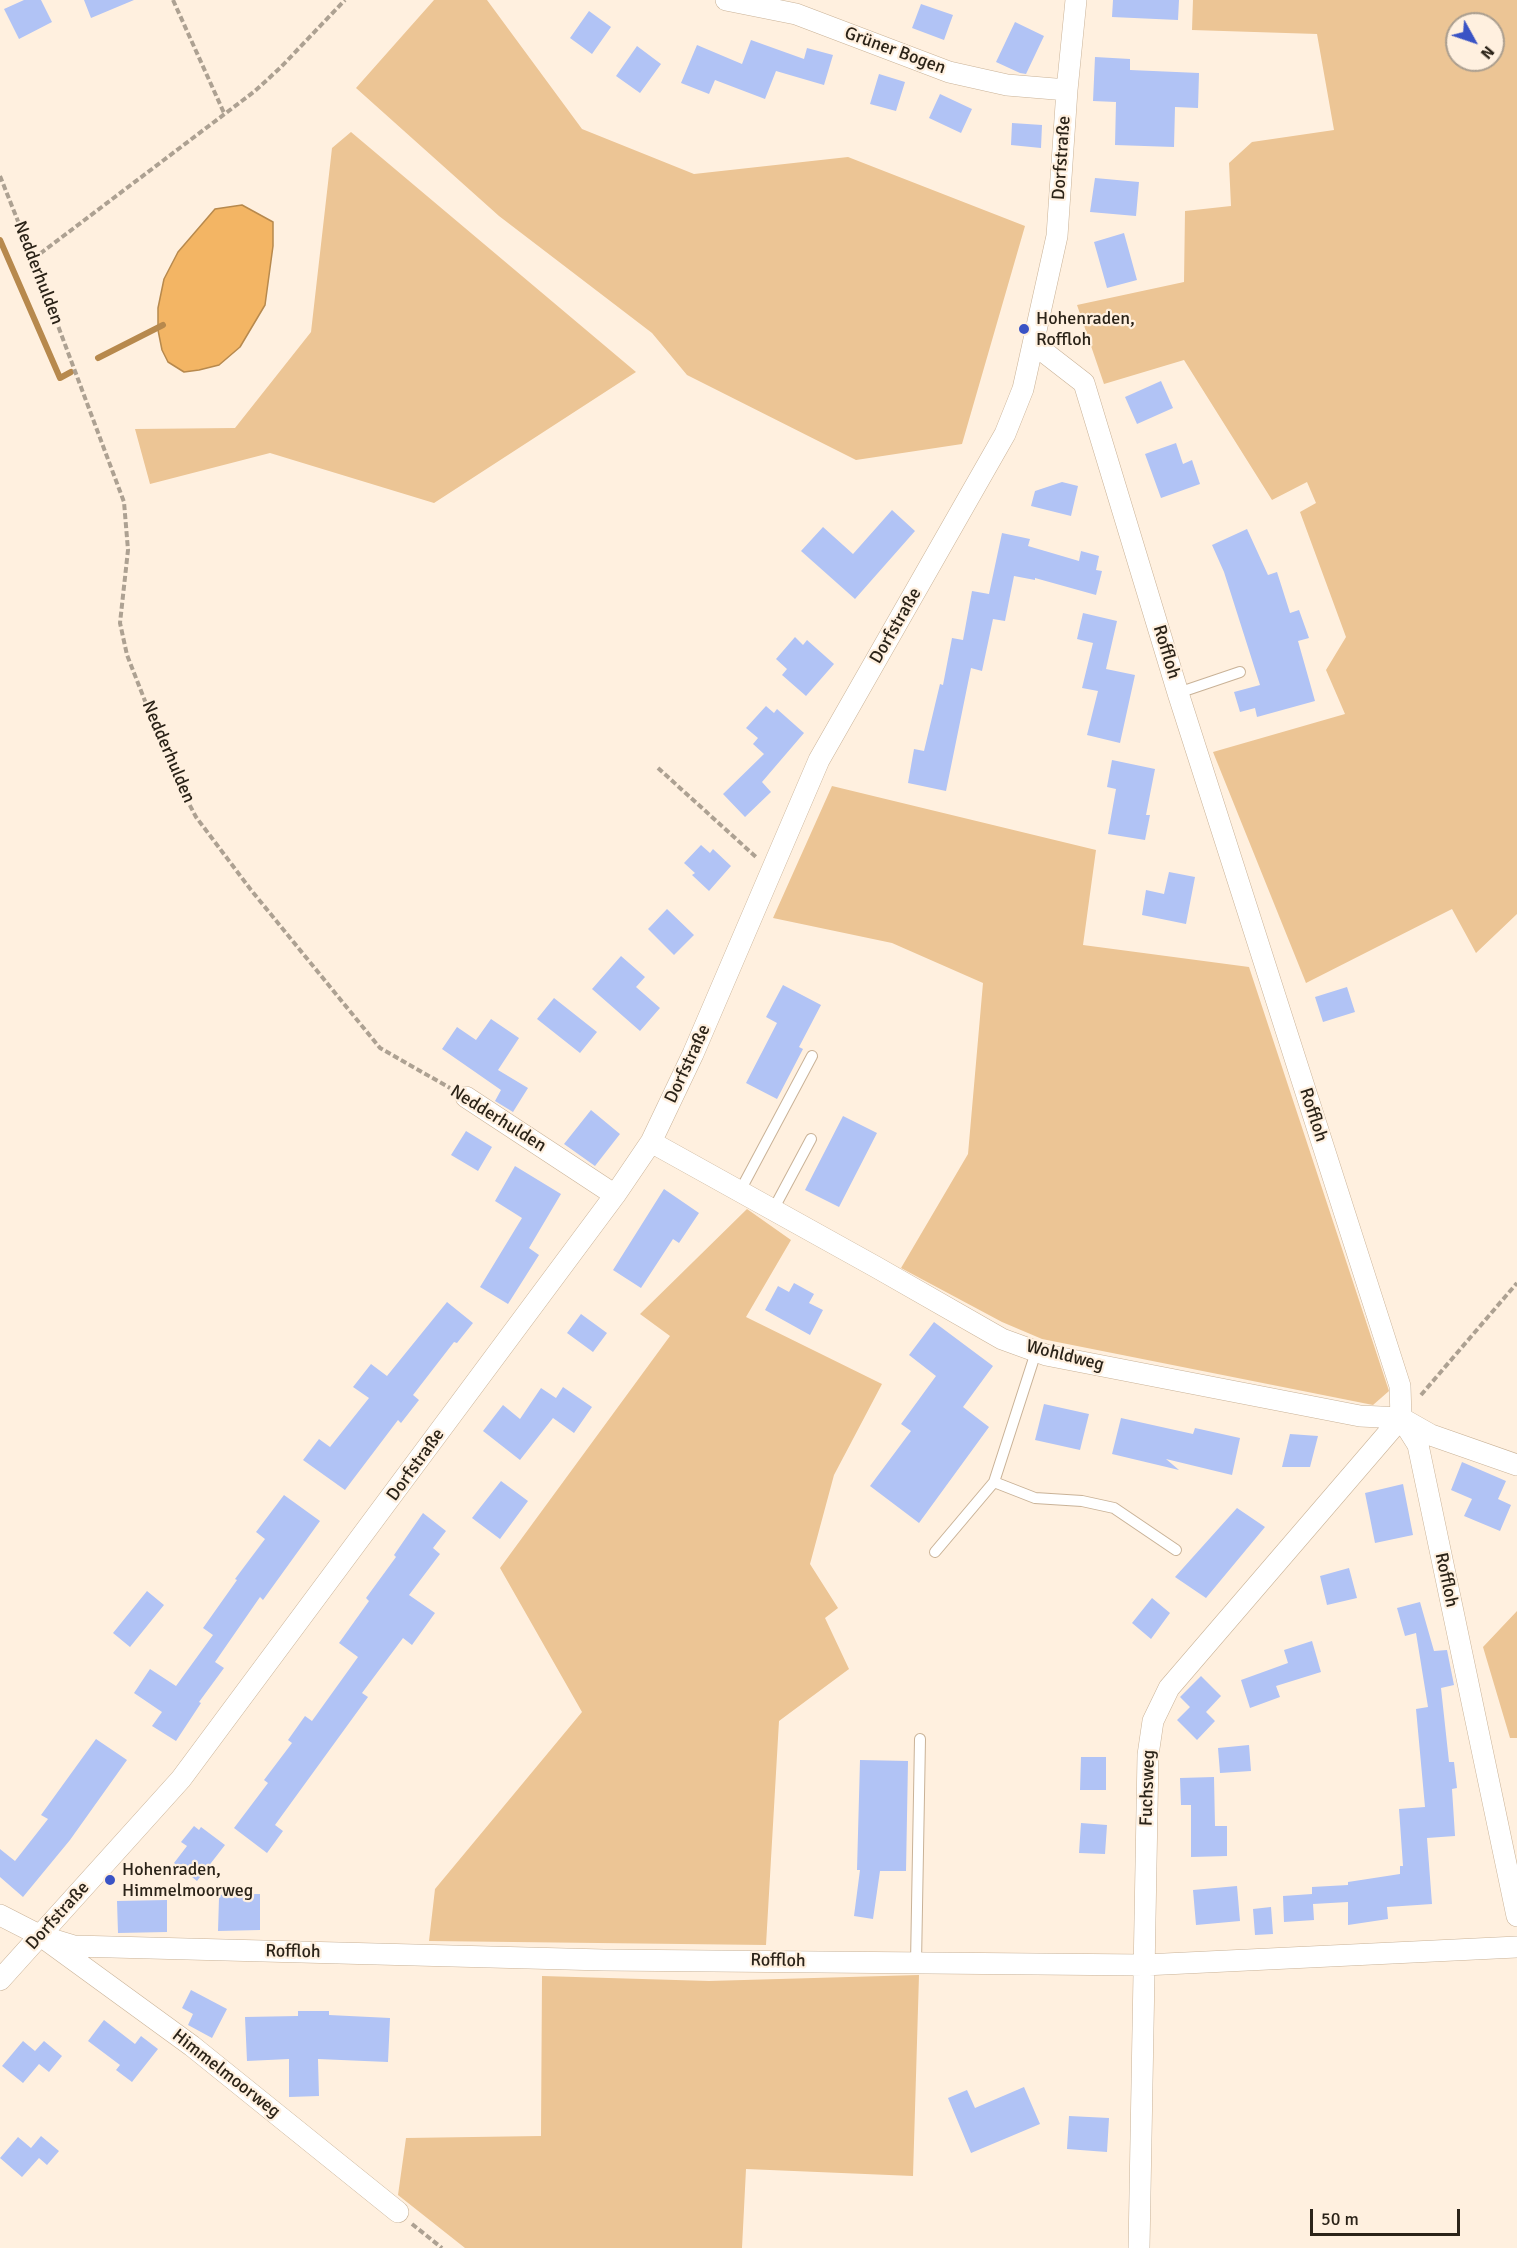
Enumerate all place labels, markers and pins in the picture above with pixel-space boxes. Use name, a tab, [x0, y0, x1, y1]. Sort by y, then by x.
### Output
place label: Hohenraden, Roffloh	[1036, 308, 1135, 350]
marker: Hohenraden, Roffloh	[1017, 322, 1031, 336]
place label: Hohenraden, Himmelmoorweg	[122, 1859, 253, 1902]
marker: Hohenraden, Himmelmoorweg	[103, 1873, 117, 1887]

